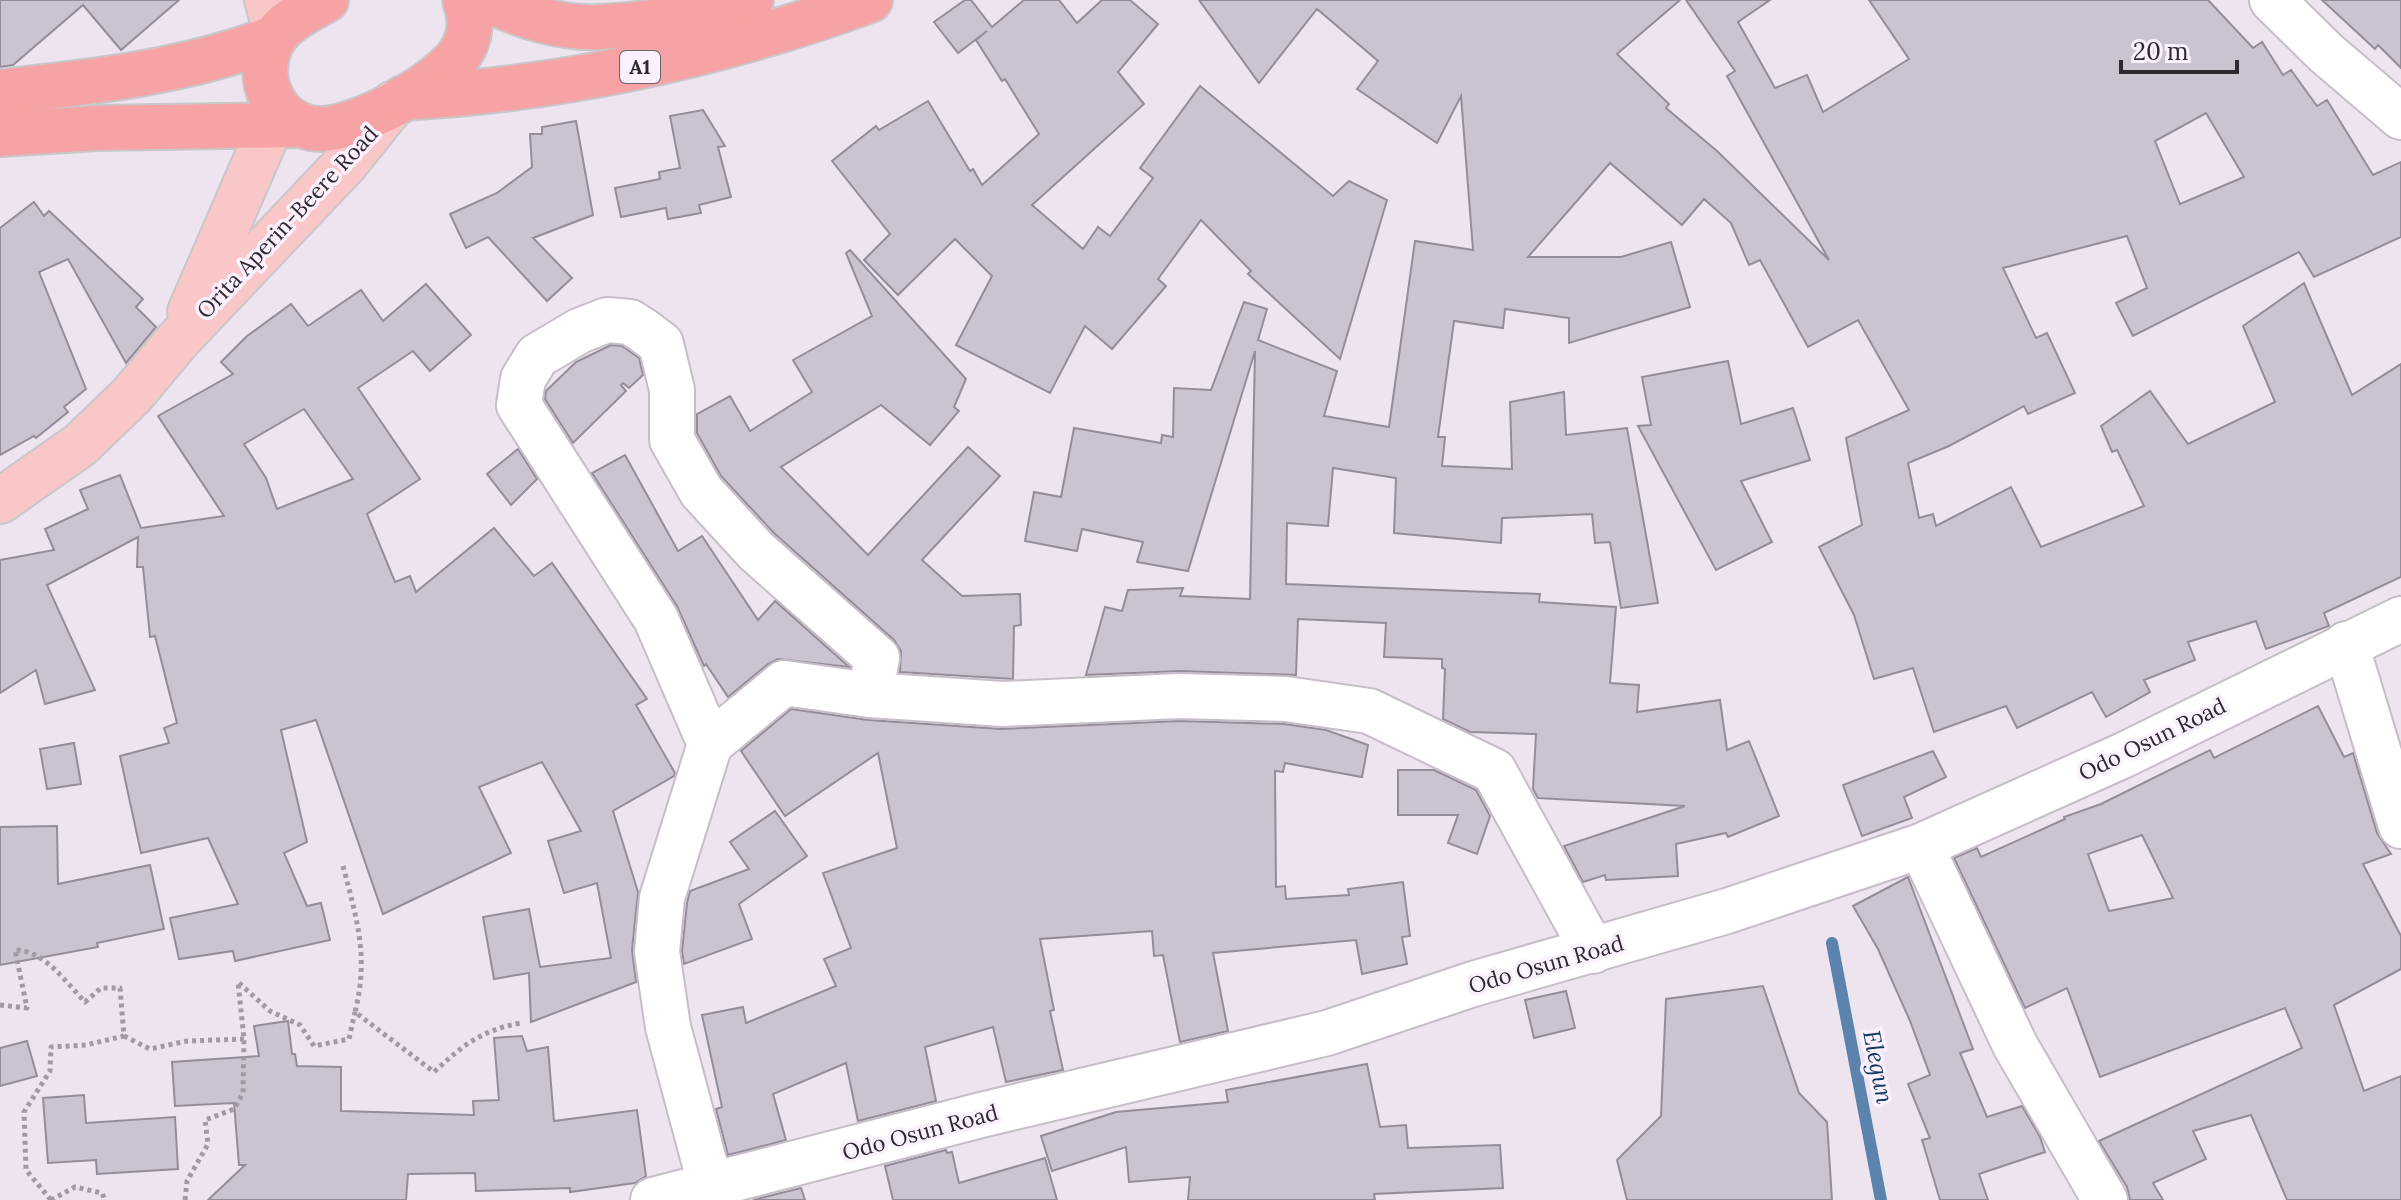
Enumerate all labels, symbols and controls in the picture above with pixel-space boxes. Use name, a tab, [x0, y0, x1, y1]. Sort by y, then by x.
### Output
scale bar	[2121, 24, 2237, 74]
text: 20 m	[2133, 36, 2189, 67]
road number: A1	[620, 51, 660, 83]
street label: Orita Aperin-Beere Road	[190, 120, 384, 324]
street label: Odo Osun Road	[2074, 691, 2230, 787]
street label: Odo Osun Road	[1465, 928, 1627, 1000]
water label: Elegun	[1856, 1027, 1901, 1107]
street label: Odo Osun Road	[839, 1098, 1001, 1166]

